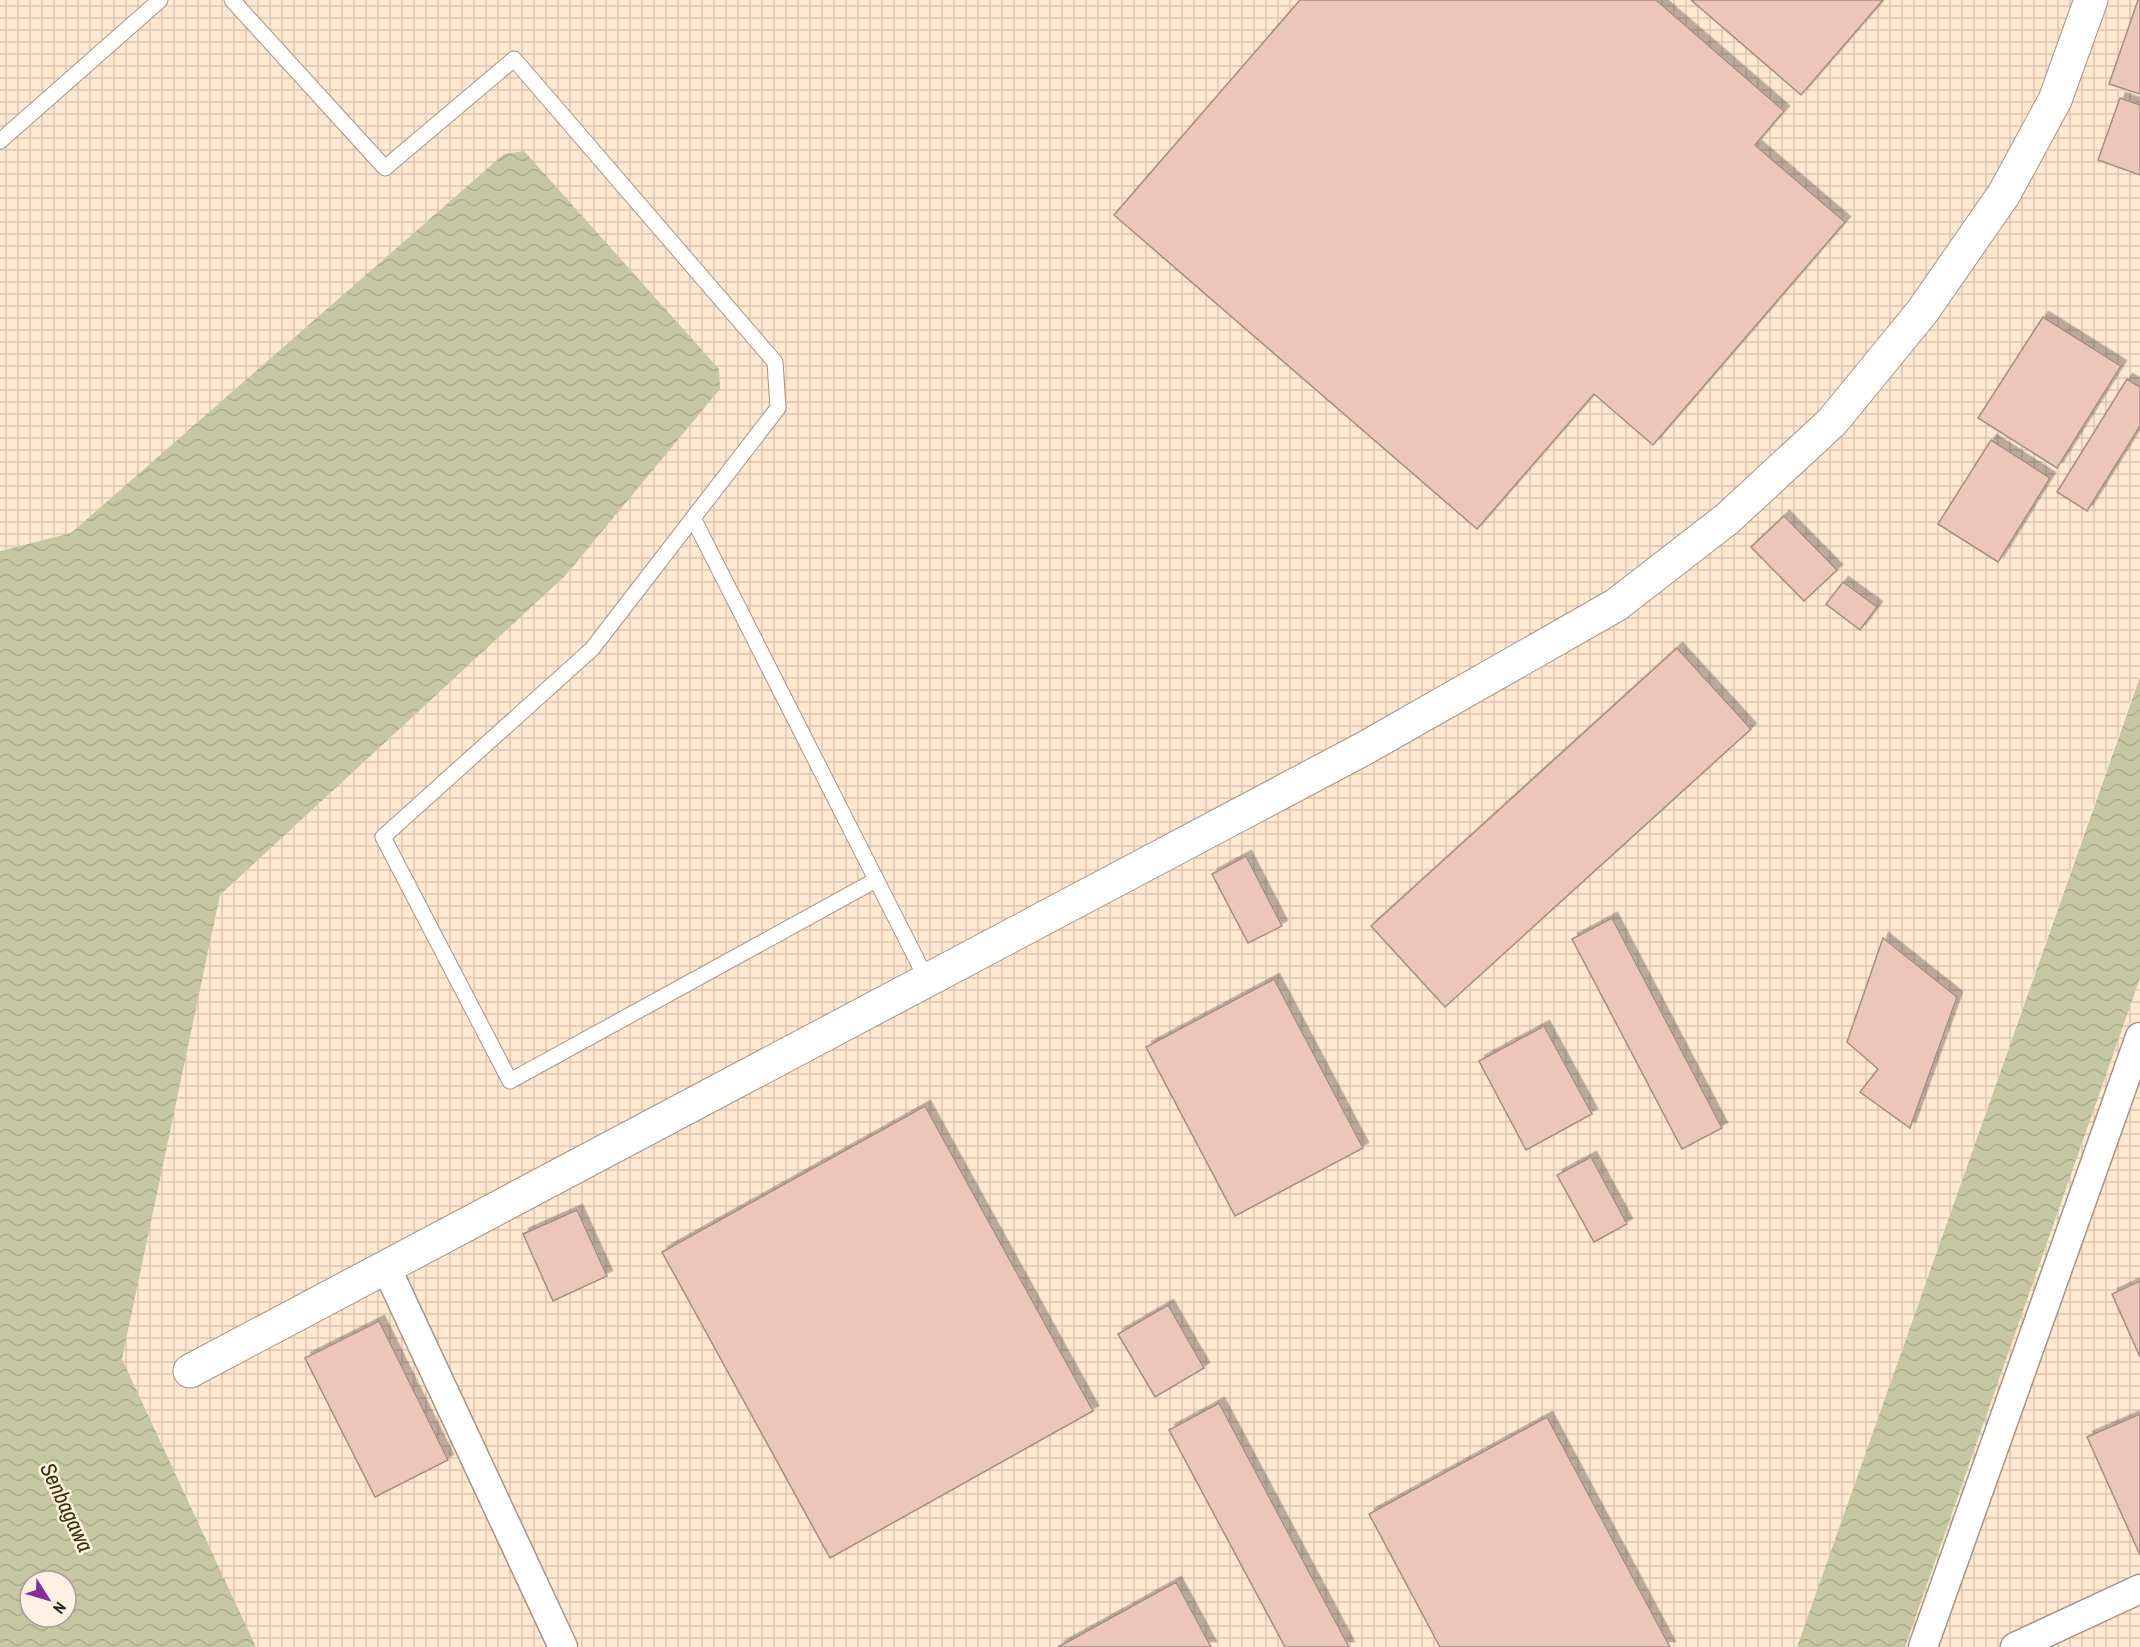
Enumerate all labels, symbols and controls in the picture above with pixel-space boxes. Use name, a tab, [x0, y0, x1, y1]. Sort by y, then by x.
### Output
water label: Senbagawa	[33, 1457, 101, 1557]
north arrow	[18, 1569, 78, 1629]
text: N	[48, 1598, 72, 1618]

